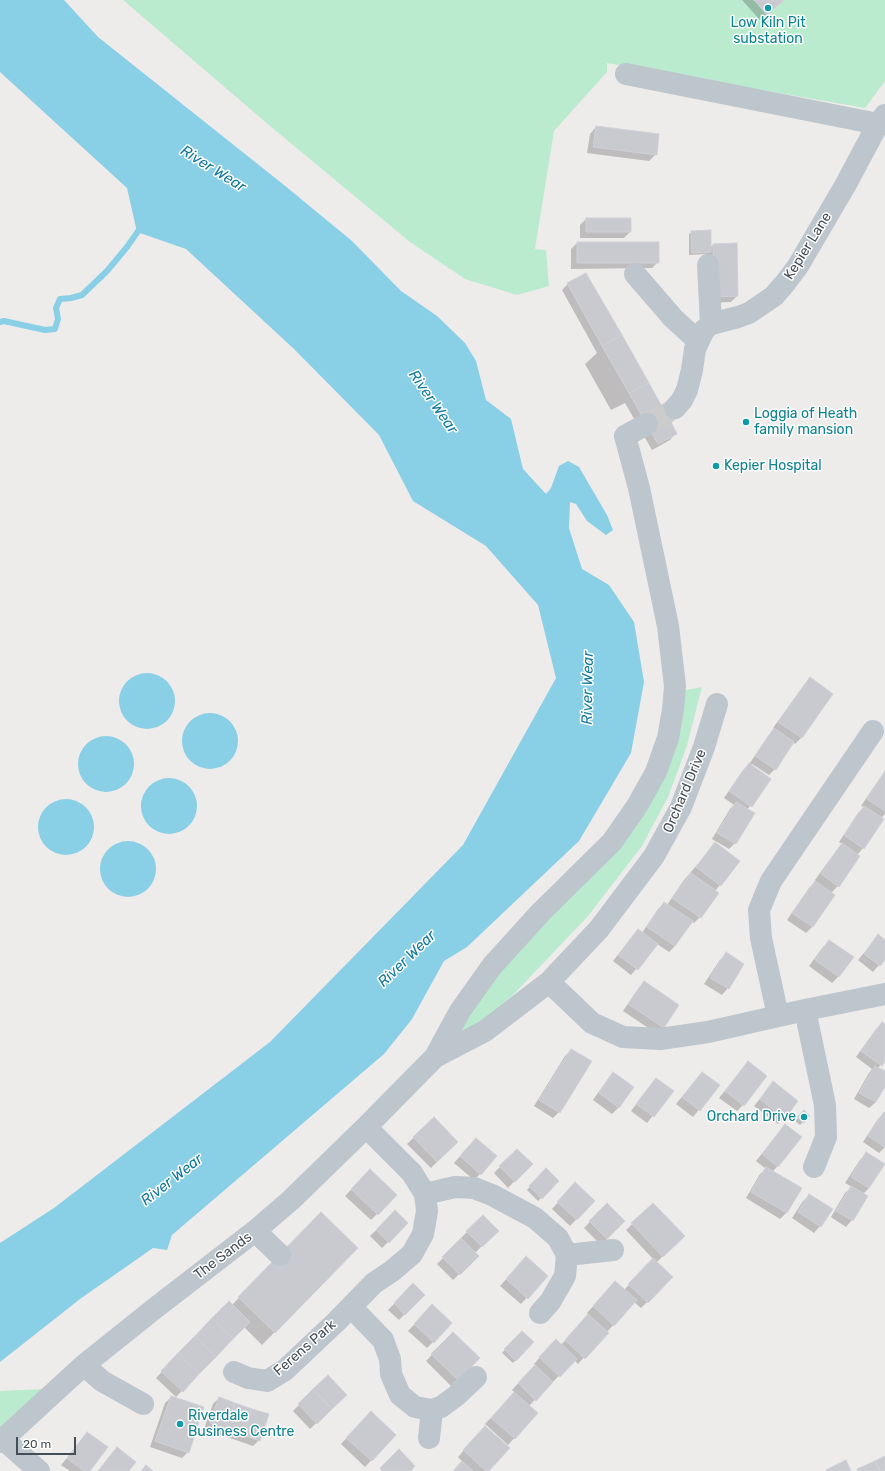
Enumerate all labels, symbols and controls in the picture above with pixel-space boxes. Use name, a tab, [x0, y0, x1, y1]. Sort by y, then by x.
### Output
marker: Low Kiln Pit substation	[763, 3, 773, 13]
place label: Low Kiln Pit substation	[730, 15, 806, 48]
water label: River Wear	[177, 142, 249, 196]
street label: Kepier Lane	[781, 209, 835, 283]
water label: River Wear	[404, 367, 462, 437]
place label: Loggia of Heath family mansion	[754, 406, 857, 438]
marker: Loggia of Heath family mansion	[741, 417, 751, 427]
place label: Kepier Hospital	[724, 458, 822, 474]
marker: Kepier Hospital	[711, 461, 721, 471]
water label: River Wear	[578, 651, 598, 725]
street label: Orchard Drive	[660, 747, 710, 835]
water label: River Wear	[374, 927, 440, 991]
place label: Orchard Drive	[707, 1109, 796, 1125]
marker: Orchard Drive	[799, 1112, 809, 1122]
water label: River Wear	[137, 1150, 207, 1210]
street label: The Sands	[191, 1229, 255, 1283]
street label: Ferens Park	[270, 1316, 340, 1380]
place label: Riverdale Business Centre	[188, 1408, 294, 1440]
marker: Riverdale Business Centre	[175, 1419, 185, 1429]
scale bar	[18, 1429, 78, 1455]
text: 20 m	[23, 1437, 51, 1451]

